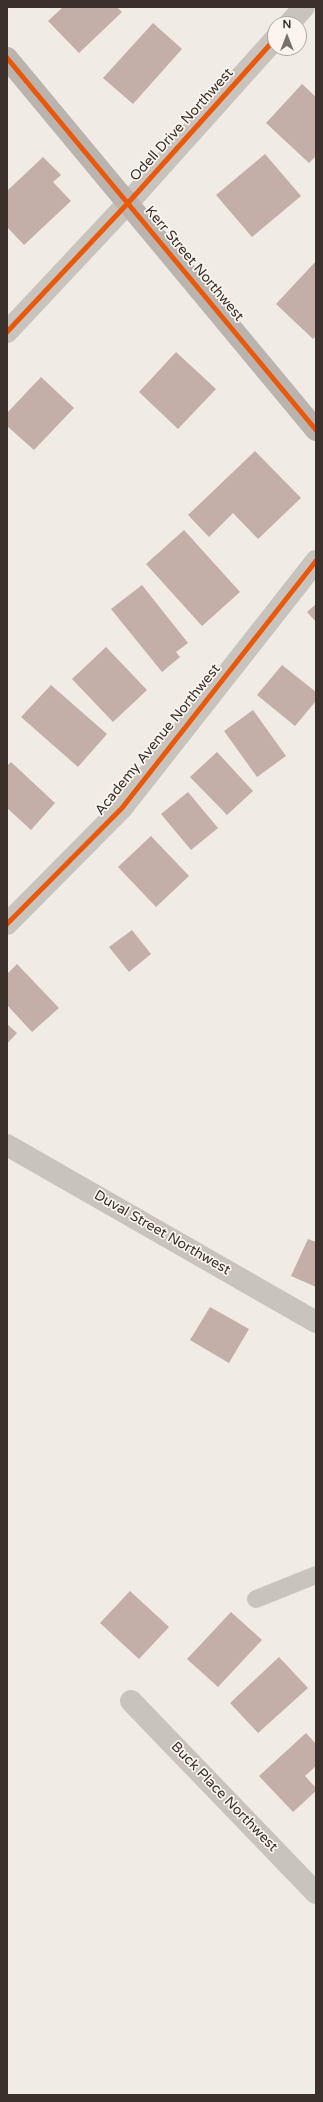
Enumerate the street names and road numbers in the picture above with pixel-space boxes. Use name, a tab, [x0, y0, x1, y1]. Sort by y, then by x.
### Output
street label: Odell Drive Northwest	[127, 65, 237, 185]
street label: Kerr Street Northwest	[141, 203, 247, 325]
street label: Academy Avenue Northwest	[92, 661, 224, 819]
street label: Duval Street Northwest	[91, 1187, 233, 1279]
street label: Buck Place Northwest	[167, 1739, 281, 1855]

